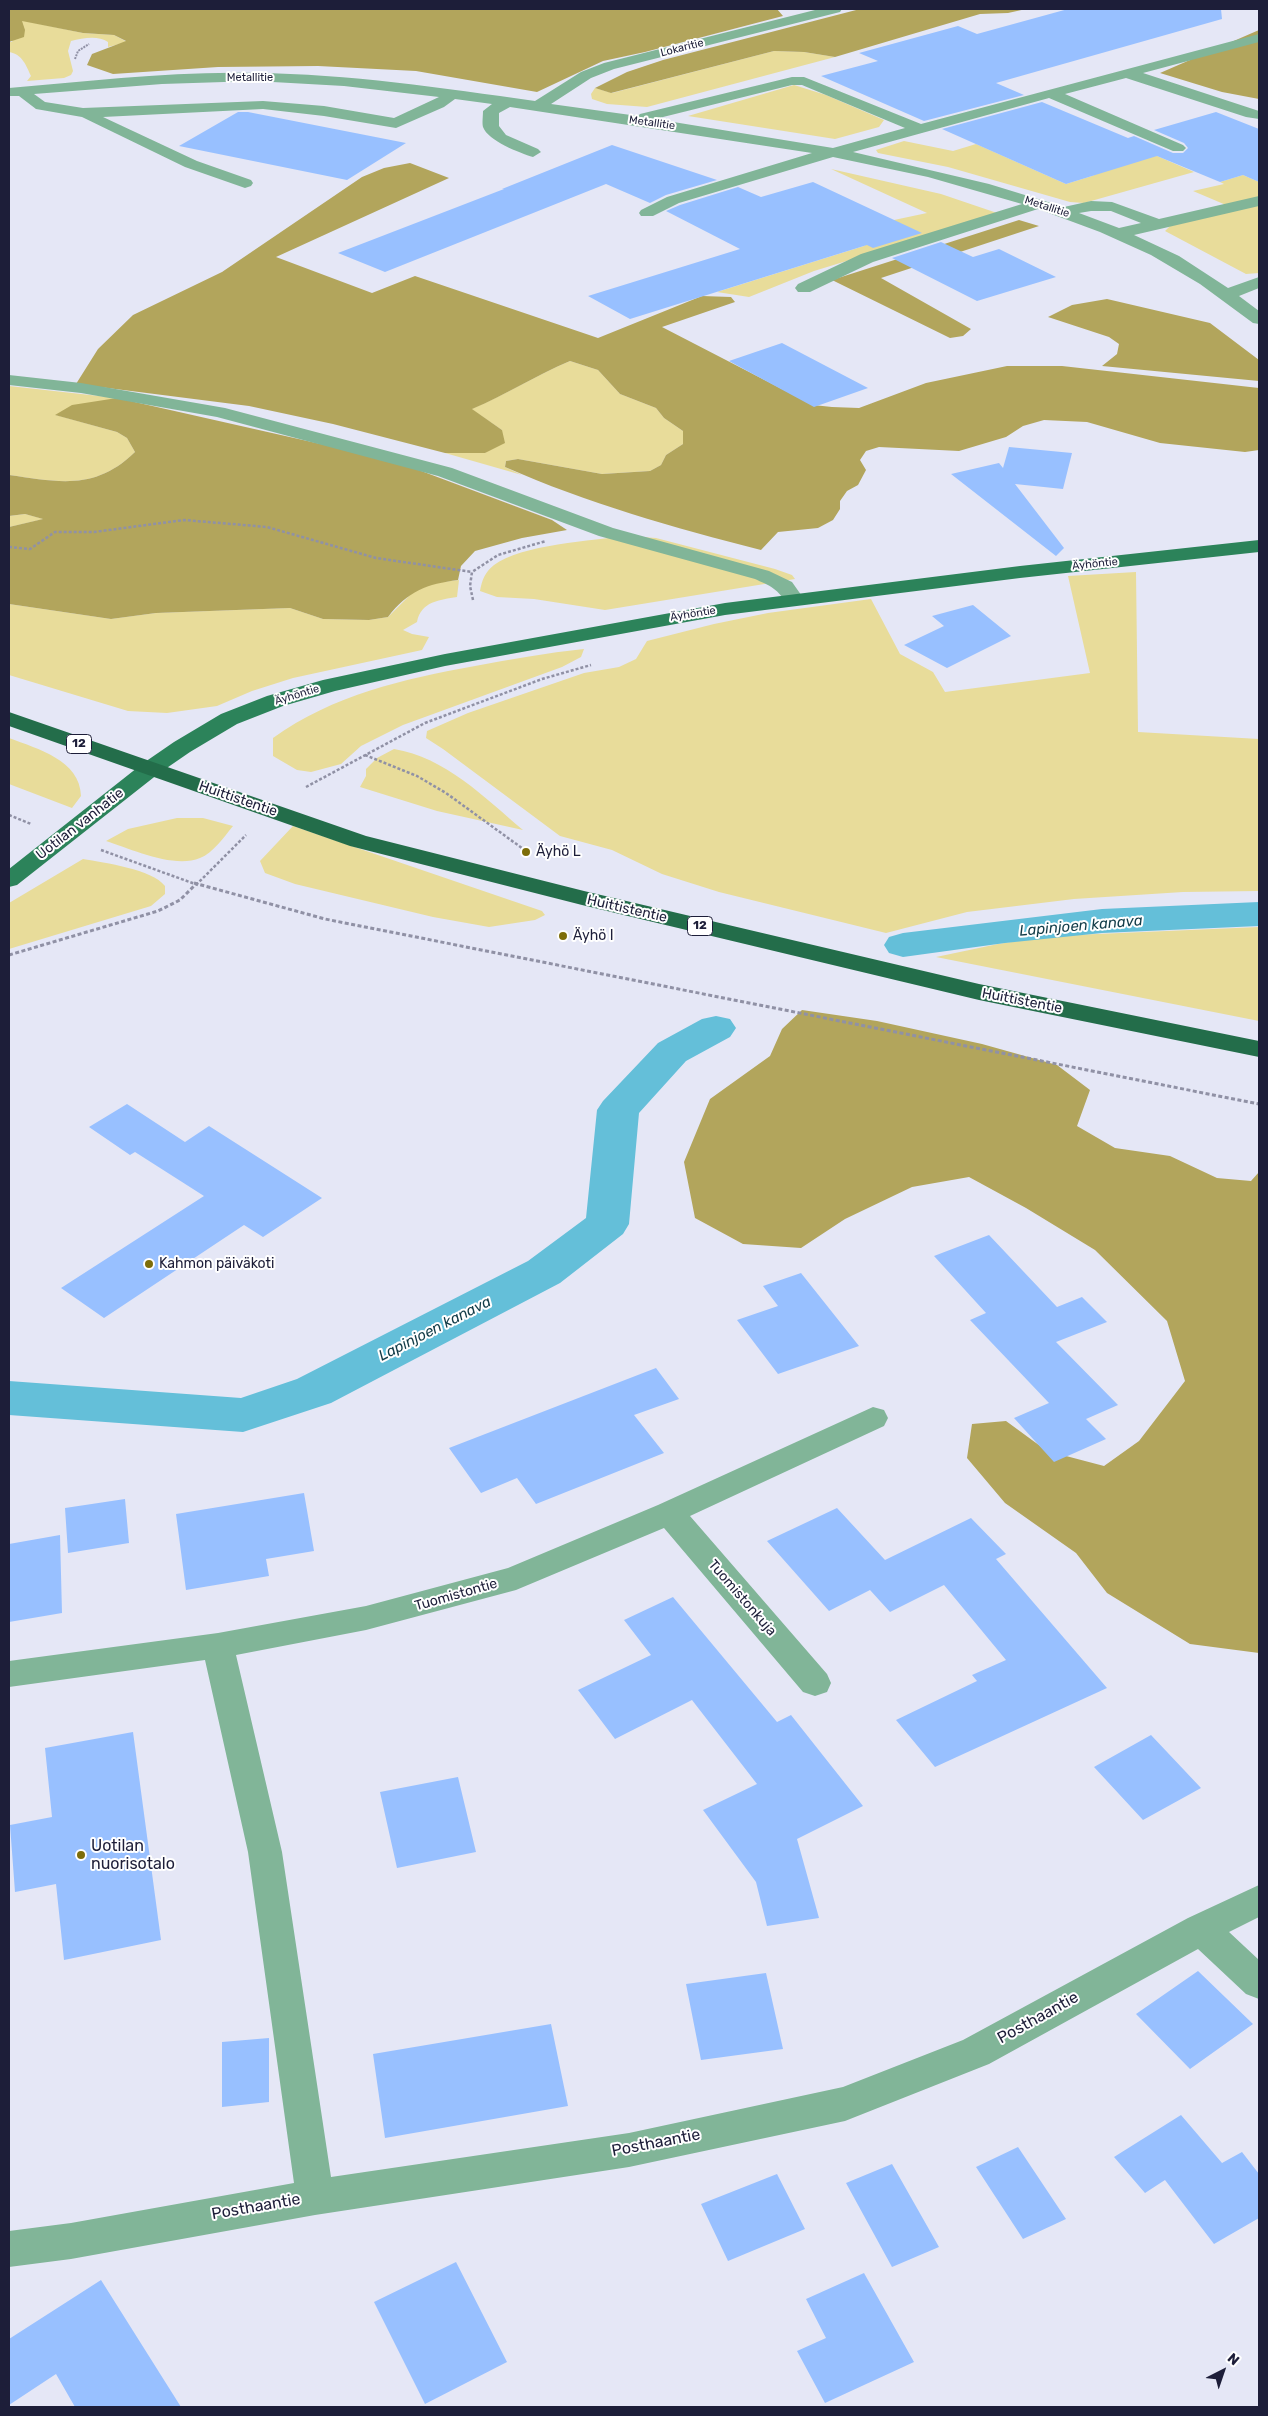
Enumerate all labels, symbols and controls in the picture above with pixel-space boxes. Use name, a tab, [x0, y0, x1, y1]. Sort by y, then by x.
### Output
street label: Lokaritie	[659, 36, 705, 60]
street label: Metallitie	[227, 71, 273, 85]
street label: Metallitie	[628, 113, 676, 133]
street label: Metallitie	[1023, 194, 1071, 220]
street label: Äyhöntie	[1072, 555, 1118, 573]
street label: Äyhöntie	[669, 604, 717, 624]
street label: Äyhöntie	[273, 682, 321, 708]
road number: 12	[66, 734, 92, 754]
street label: Huittistentie	[197, 778, 279, 820]
street label: Uotilan vanhatie	[33, 785, 127, 863]
place label: Äyhö L	[536, 844, 581, 860]
marker: Äyhö L	[520, 846, 532, 858]
street label: Huittistentie	[585, 892, 669, 926]
water label: Lapinjoen kanava	[1019, 912, 1143, 940]
road number: 12	[688, 916, 712, 936]
place label: Äyhö I	[573, 928, 613, 944]
marker: Äyhö I	[557, 930, 569, 942]
street label: Huittistentie	[980, 985, 1064, 1017]
place label: Kahmon päiväkoti	[159, 1256, 274, 1272]
marker: Kahmon päiväkoti	[143, 1258, 155, 1270]
water label: Lapinjoen kanava	[376, 1293, 494, 1365]
street label: Tuomistonkuja	[704, 1556, 780, 1640]
street label: Tuomistontie	[413, 1575, 499, 1615]
place label: Uotilan nuorisotalo	[91, 1836, 175, 1874]
marker: Uotilan nuorisotalo	[75, 1849, 87, 1861]
street label: Posthaantie	[994, 1988, 1082, 2048]
street label: Posthaantie	[610, 2125, 702, 2161]
street label: Posthaantie	[210, 2190, 302, 2224]
north arrow	[1198, 2346, 1248, 2396]
text: N	[1224, 2350, 1243, 2369]

